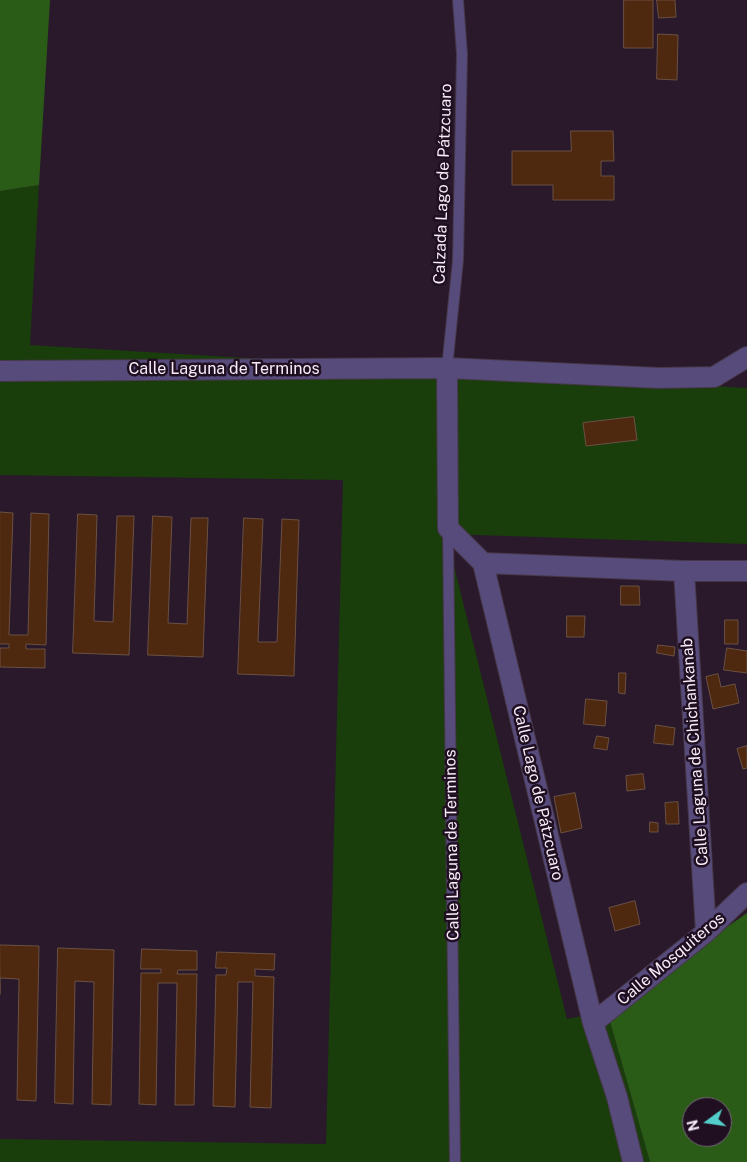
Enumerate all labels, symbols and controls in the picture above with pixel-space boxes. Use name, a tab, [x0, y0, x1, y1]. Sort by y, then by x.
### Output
street label: Calzada Lago de Pátzcuaro	[430, 83, 456, 285]
street label: Calle Laguna de Terminos	[128, 359, 320, 379]
street label: Calle Laguna de Chichankanab	[677, 637, 713, 867]
street label: Calle Lago de Pátzcuaro	[509, 704, 567, 882]
street label: Calle Laguna de Terminos	[441, 749, 463, 941]
street label: Calle Mosquiteros	[613, 909, 729, 1009]
north arrow	[682, 1097, 732, 1147]
text: N	[684, 1118, 703, 1133]

